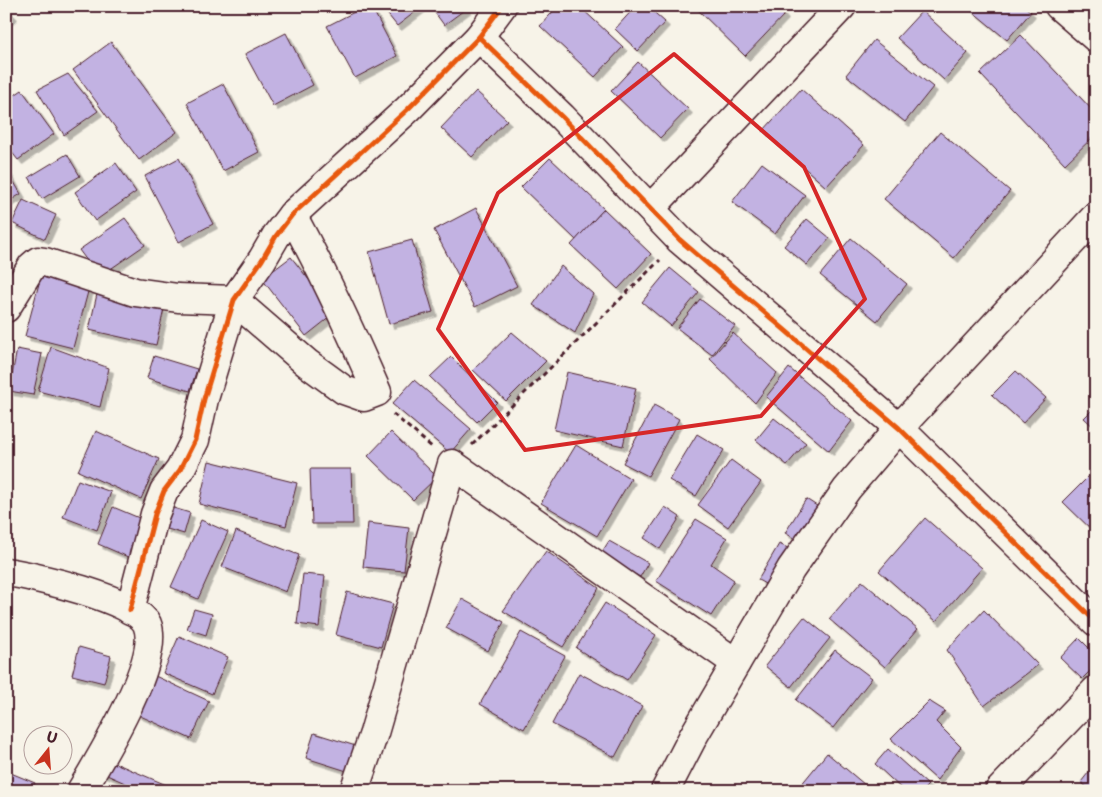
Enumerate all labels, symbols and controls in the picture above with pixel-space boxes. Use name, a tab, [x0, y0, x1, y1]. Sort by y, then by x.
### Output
north arrow	[22, 724, 72, 774]
text: U	[44, 725, 60, 749]

